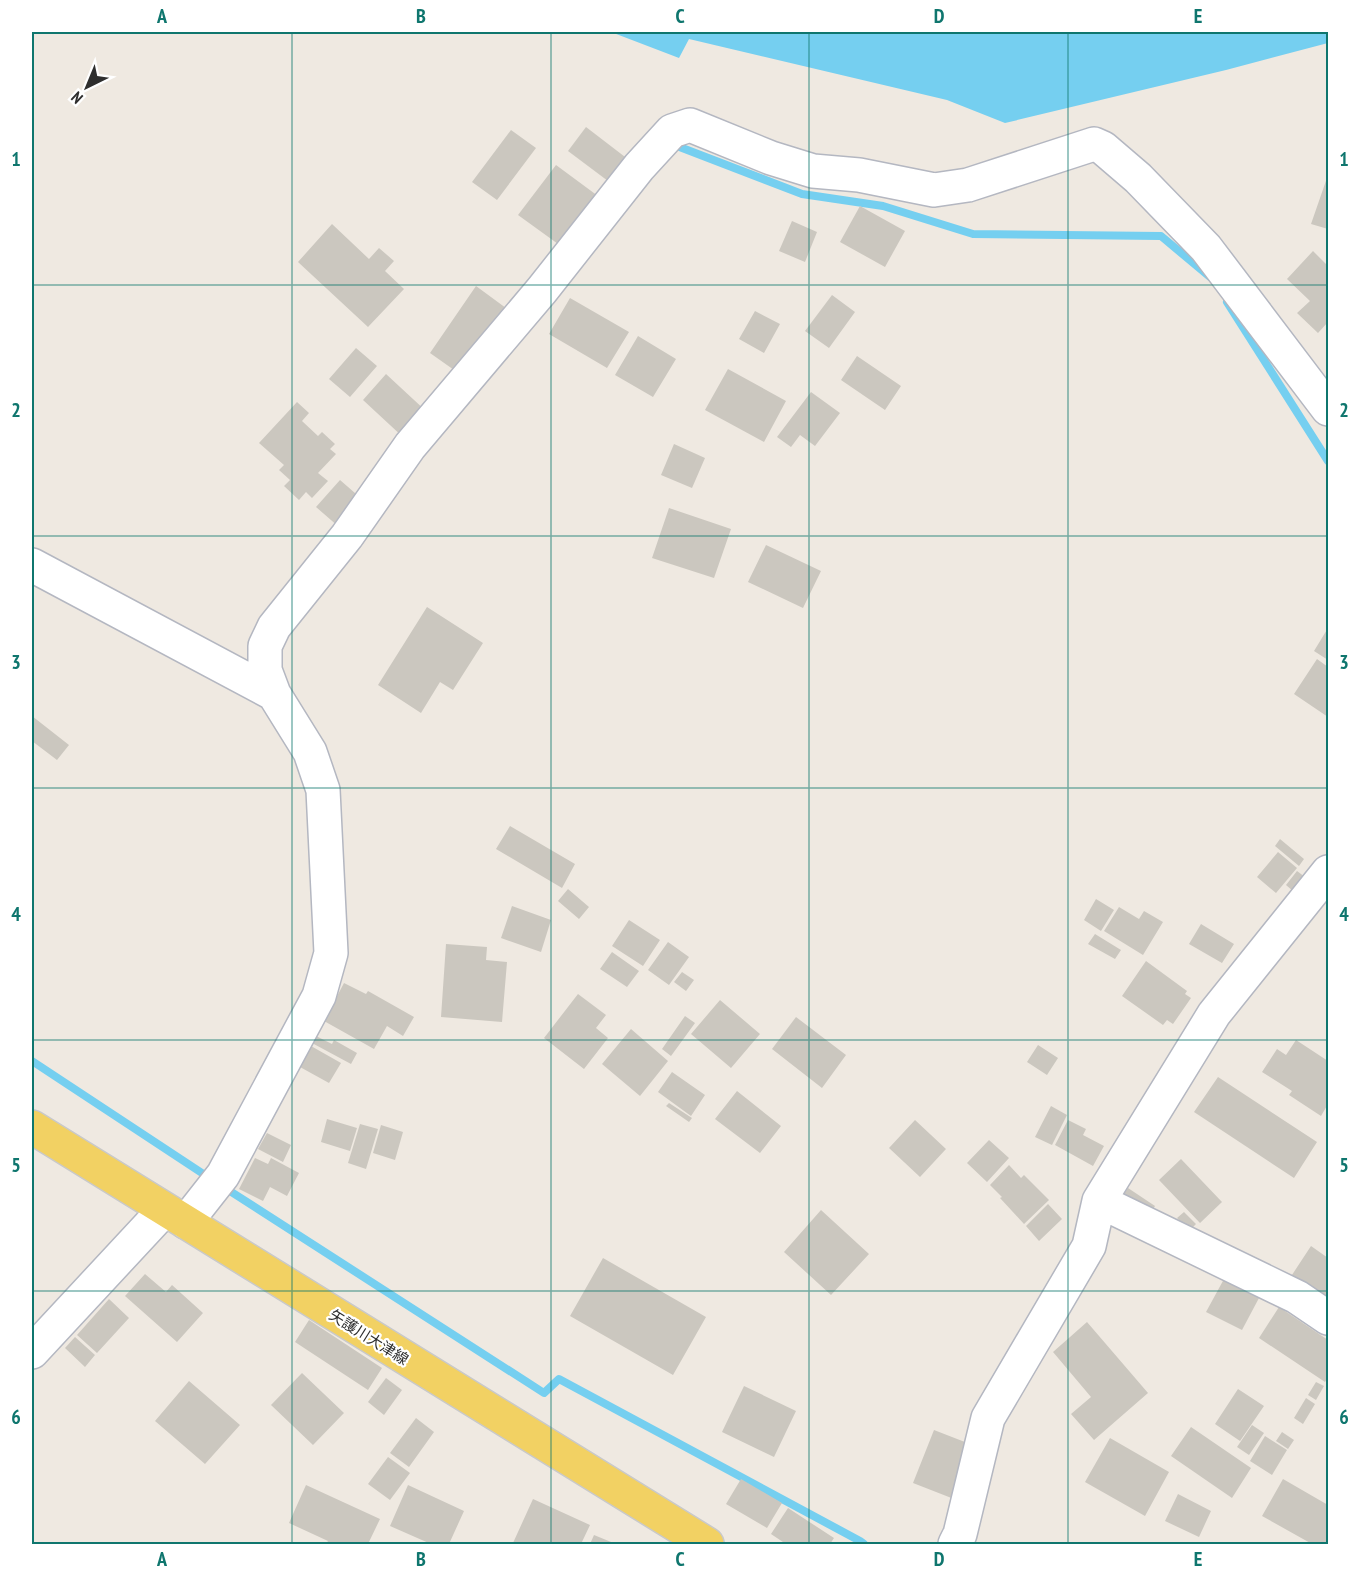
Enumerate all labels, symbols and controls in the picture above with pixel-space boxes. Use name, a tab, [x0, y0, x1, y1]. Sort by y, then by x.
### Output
text: A	[156, 3, 168, 29]
text: B	[416, 3, 426, 29]
text: C	[675, 3, 685, 29]
text: D	[934, 3, 945, 29]
text: E	[1194, 3, 1202, 29]
north arrow	[57, 57, 117, 117]
text: N	[67, 88, 87, 108]
text: 1	[11, 146, 21, 172]
text: 1	[1339, 146, 1349, 172]
text: 2	[11, 397, 21, 423]
text: 2	[1339, 397, 1349, 423]
text: 3	[11, 649, 21, 675]
text: 3	[1339, 649, 1349, 675]
text: 4	[11, 901, 21, 927]
text: 4	[1339, 901, 1349, 927]
text: 5	[11, 1152, 21, 1178]
text: 5	[1339, 1152, 1349, 1178]
street label: 矢護川大津線	[326, 1305, 412, 1369]
text: 6	[11, 1404, 21, 1430]
text: 6	[1339, 1404, 1349, 1430]
text: A	[156, 1546, 168, 1572]
text: B	[416, 1546, 426, 1572]
text: C	[675, 1546, 685, 1572]
text: D	[934, 1546, 945, 1572]
text: E	[1194, 1546, 1202, 1572]

